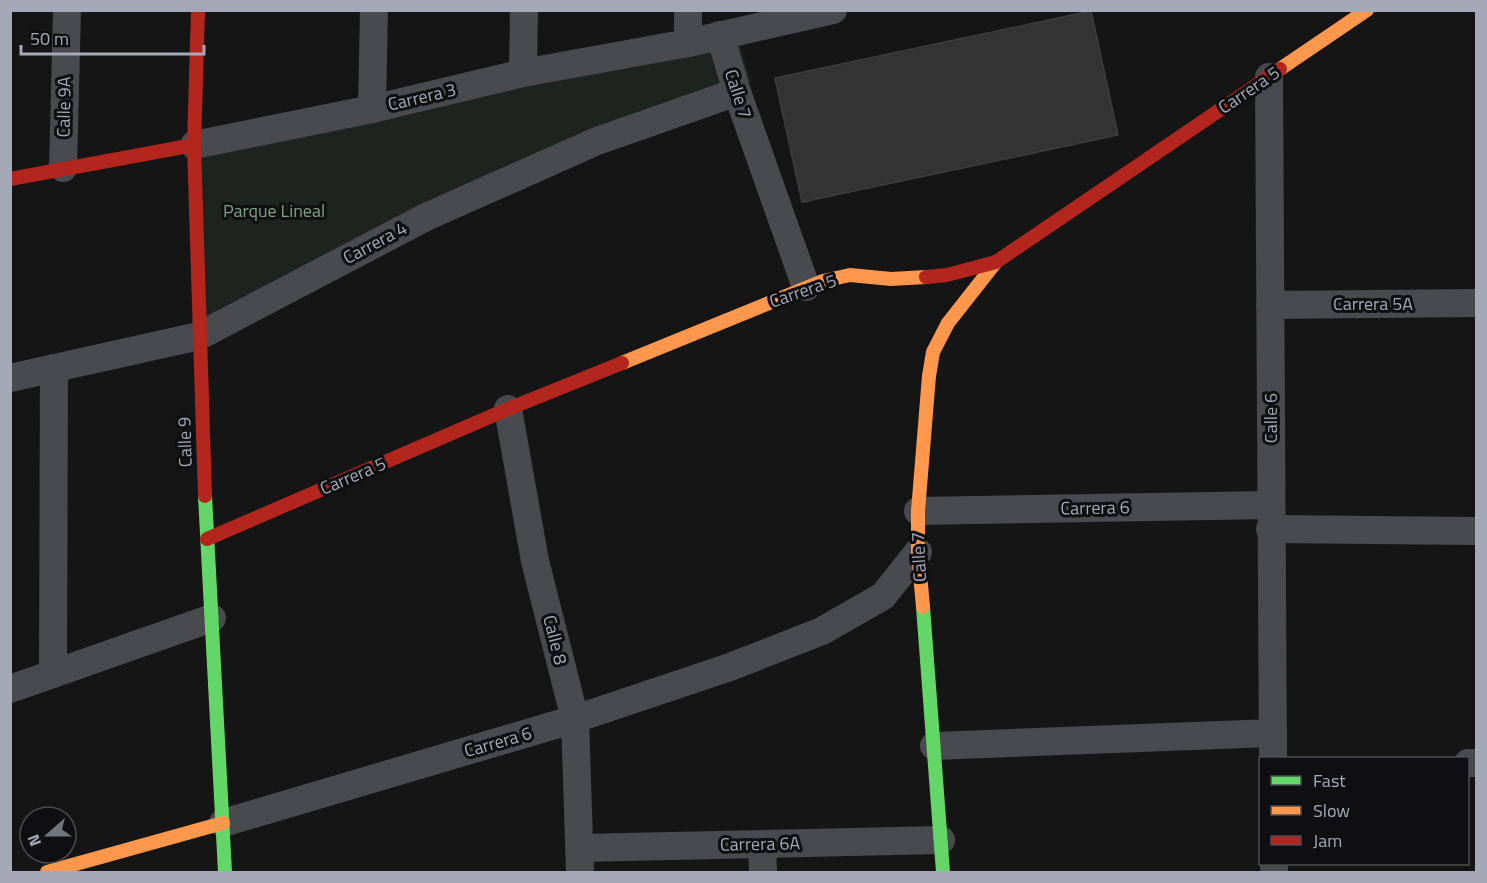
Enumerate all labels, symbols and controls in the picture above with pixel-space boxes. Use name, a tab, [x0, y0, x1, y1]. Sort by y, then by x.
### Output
scale bar	[21, 18, 204, 56]
text: 50 m	[30, 25, 69, 52]
street label: Carrera 5	[1212, 59, 1285, 120]
street label: Calle 7	[718, 66, 759, 122]
street label: Calle 9A	[49, 76, 78, 138]
street label: Carrera 3	[385, 76, 459, 117]
park label: Parque Lineal	[223, 197, 325, 224]
street label: Carrera 4	[338, 214, 412, 271]
street label: Carrera 5	[766, 266, 840, 315]
street label: Carrera 5A	[1333, 290, 1413, 317]
street label: Calle 6	[1257, 393, 1284, 443]
street label: Calle 9	[170, 416, 199, 468]
street label: Carrera 5	[316, 450, 390, 502]
street label: Carrera 6	[1060, 493, 1130, 522]
street label: Calle 7	[904, 531, 933, 583]
street label: Calle 8	[536, 612, 575, 668]
street label: Carrera 6	[461, 719, 535, 764]
legend	[1259, 757, 1469, 865]
text: Fast	[1313, 767, 1346, 794]
text: Slow	[1313, 797, 1350, 824]
north arrow	[18, 805, 78, 865]
text: Jam	[1313, 827, 1342, 854]
street label: Carrera 6A	[720, 829, 801, 858]
text: N	[21, 831, 47, 850]

